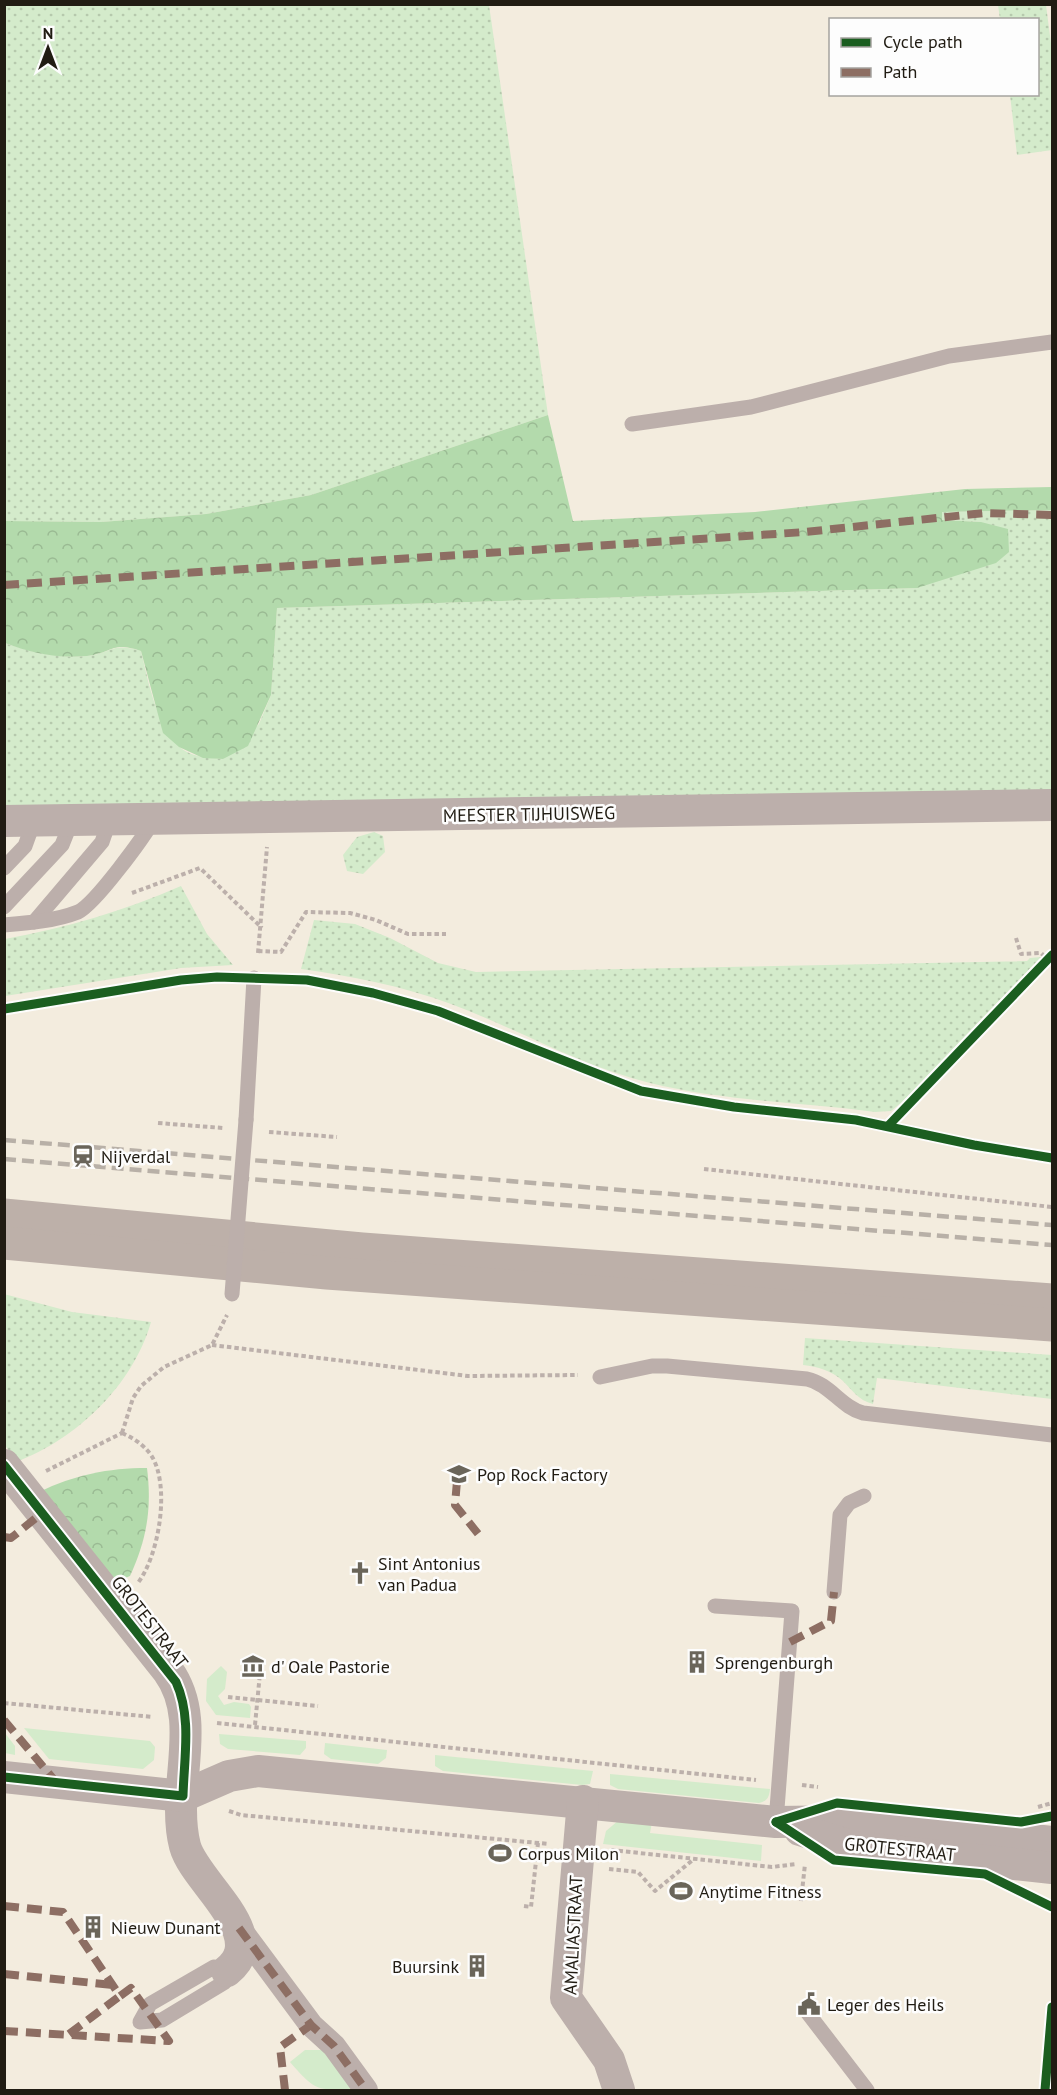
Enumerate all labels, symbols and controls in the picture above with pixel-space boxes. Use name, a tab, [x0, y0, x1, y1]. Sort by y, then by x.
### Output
north arrow	[18, 18, 78, 78]
legend	[829, 18, 1039, 96]
text: N	[43, 23, 53, 43]
text: Cycle path	[883, 30, 963, 53]
text: Path	[883, 60, 917, 83]
street label: MEESTER TIJHUISWEG	[443, 801, 615, 827]
station icon: Nijverdal	[70, 1143, 96, 1169]
place label: Nijverdal	[101, 1145, 171, 1168]
school or university icon: Pop Rock Factory	[446, 1461, 472, 1487]
place label: Pop Rock Factory	[477, 1463, 608, 1486]
place label: Sint Antonius van Padua	[378, 1552, 480, 1596]
church icon: Sint Antonius van Padua	[347, 1560, 373, 1586]
street label: GROTESTRAAT	[107, 1571, 193, 1673]
building icon: Sprengenburgh	[684, 1649, 710, 1675]
place label: Sprengenburgh	[715, 1651, 833, 1674]
museum icon: d' Oale Pastorie	[240, 1653, 266, 1679]
place label: d' Oale Pastorie	[271, 1655, 390, 1678]
street label: GROTESTRAAT	[843, 1832, 957, 1866]
sports icon: Corpus Milon	[487, 1840, 513, 1866]
place label: Corpus Milon	[518, 1842, 619, 1865]
street label: AMALIASTRAAT	[558, 1874, 588, 1996]
sports icon: Anytime Fitness	[668, 1878, 694, 1904]
place label: Anytime Fitness	[699, 1880, 822, 1903]
building icon: Nieuw Dunant	[80, 1914, 106, 1940]
place label: Nieuw Dunant	[111, 1916, 221, 1939]
building icon: Buursink	[464, 1953, 490, 1979]
place label: Buursink	[392, 1955, 459, 1978]
public building icon: Leger des Heils	[796, 1991, 822, 2017]
place label: Leger des Heils	[827, 1993, 944, 2016]

